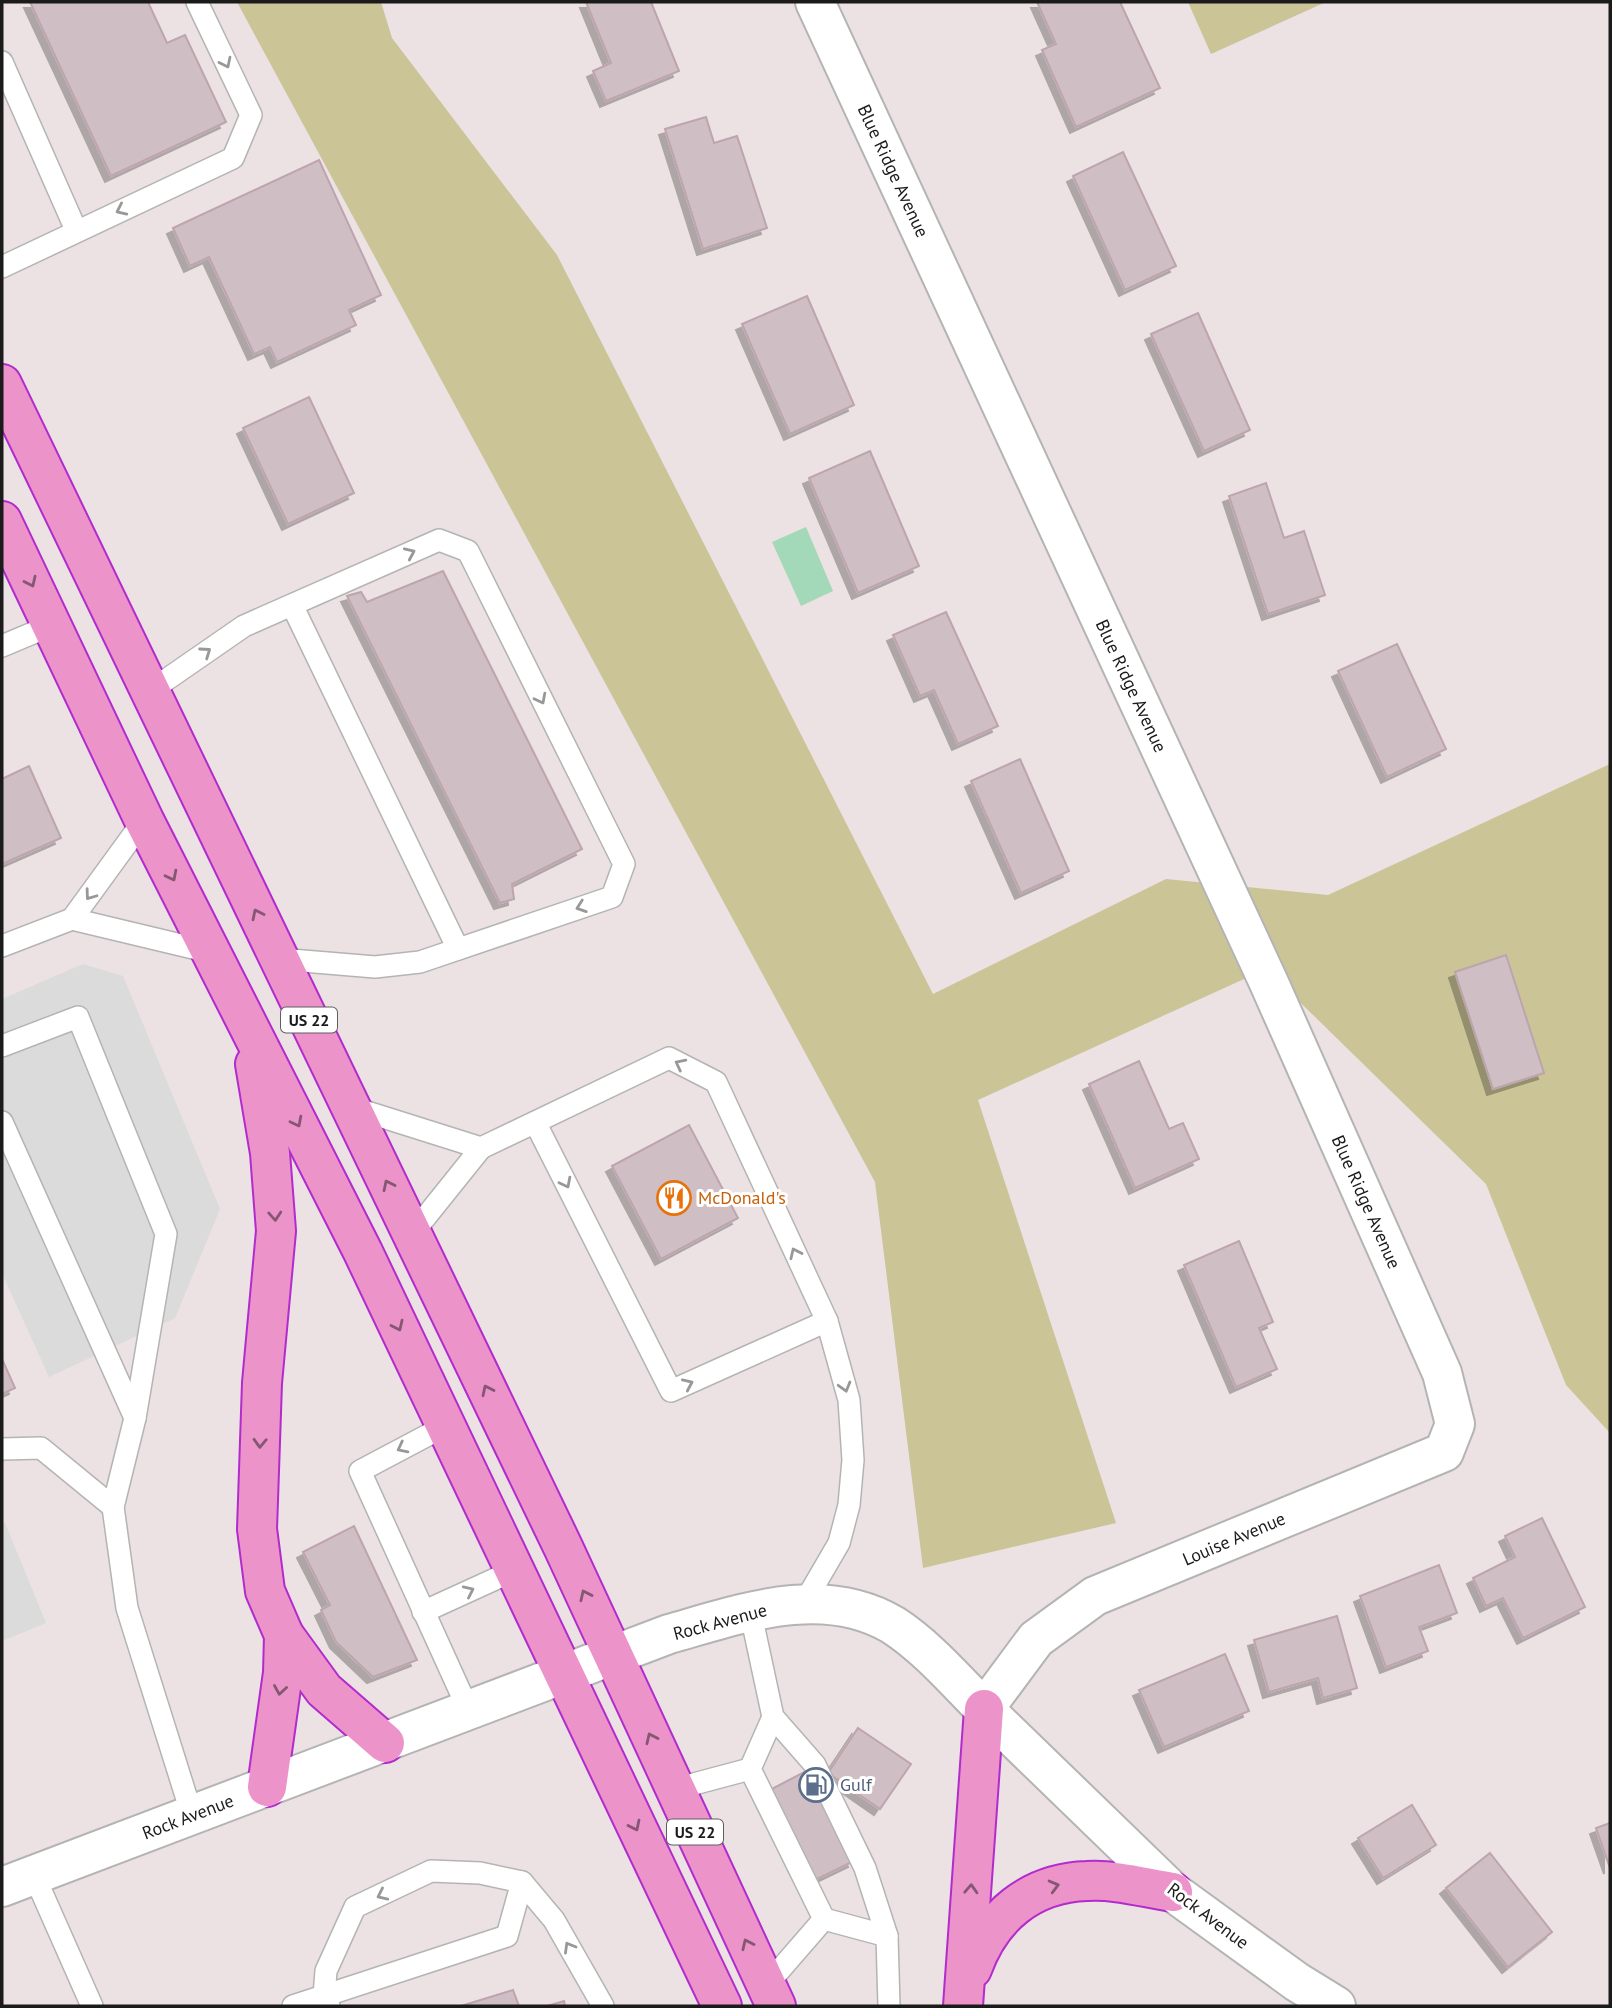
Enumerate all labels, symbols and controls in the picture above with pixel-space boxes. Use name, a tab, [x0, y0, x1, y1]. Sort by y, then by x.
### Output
one-way arrow	[218, 56, 232, 68]
street label: Blue Ridge Avenue	[853, 101, 934, 241]
one-way arrow	[116, 201, 128, 215]
one-way arrow	[403, 547, 415, 561]
one-way arrow	[23, 575, 37, 587]
street label: Blue Ridge Avenue	[1091, 616, 1172, 756]
one-way arrow	[198, 648, 211, 660]
one-way arrow	[533, 692, 547, 704]
one-way arrow	[163, 869, 177, 881]
one-way arrow	[85, 887, 98, 900]
one-way arrow	[576, 899, 588, 913]
one-way arrow	[252, 909, 266, 921]
road number: US 22	[281, 1008, 337, 1032]
one-way arrow	[675, 1059, 687, 1072]
one-way arrow	[288, 1115, 302, 1127]
street label: Blue Ridge Avenue	[1327, 1131, 1406, 1272]
one-way arrow	[557, 1176, 571, 1188]
restaurant icon: McDonald's	[655, 1179, 693, 1217]
one-way arrow	[382, 1180, 396, 1192]
place label: McDonald's	[698, 1186, 786, 1209]
one-way arrow	[267, 1211, 282, 1222]
one-way arrow	[789, 1248, 803, 1260]
one-way arrow	[390, 1319, 404, 1331]
one-way arrow	[681, 1378, 693, 1392]
one-way arrow	[837, 1380, 852, 1392]
one-way arrow	[481, 1385, 495, 1397]
one-way arrow	[252, 1437, 267, 1448]
one-way arrow	[397, 1440, 409, 1454]
street label: Louise Avenue	[1179, 1507, 1289, 1571]
one-way arrow	[462, 1585, 474, 1599]
one-way arrow	[579, 1590, 593, 1602]
street label: Rock Avenue	[670, 1598, 769, 1645]
one-way arrow	[273, 1684, 288, 1696]
one-way arrow	[645, 1733, 659, 1745]
fuel station icon: Gulf	[797, 1766, 835, 1804]
place label: Gulf	[840, 1773, 873, 1796]
street label: Rock Avenue	[139, 1789, 237, 1844]
one-way arrow	[627, 1819, 641, 1831]
road number: US 22	[667, 1820, 723, 1844]
street label: Rock Avenue	[1163, 1877, 1254, 1954]
one-way arrow	[1047, 1880, 1059, 1894]
one-way arrow	[963, 1883, 978, 1894]
one-way arrow	[377, 1887, 389, 1901]
one-way arrow	[741, 1939, 755, 1951]
one-way arrow	[564, 1942, 577, 1954]

